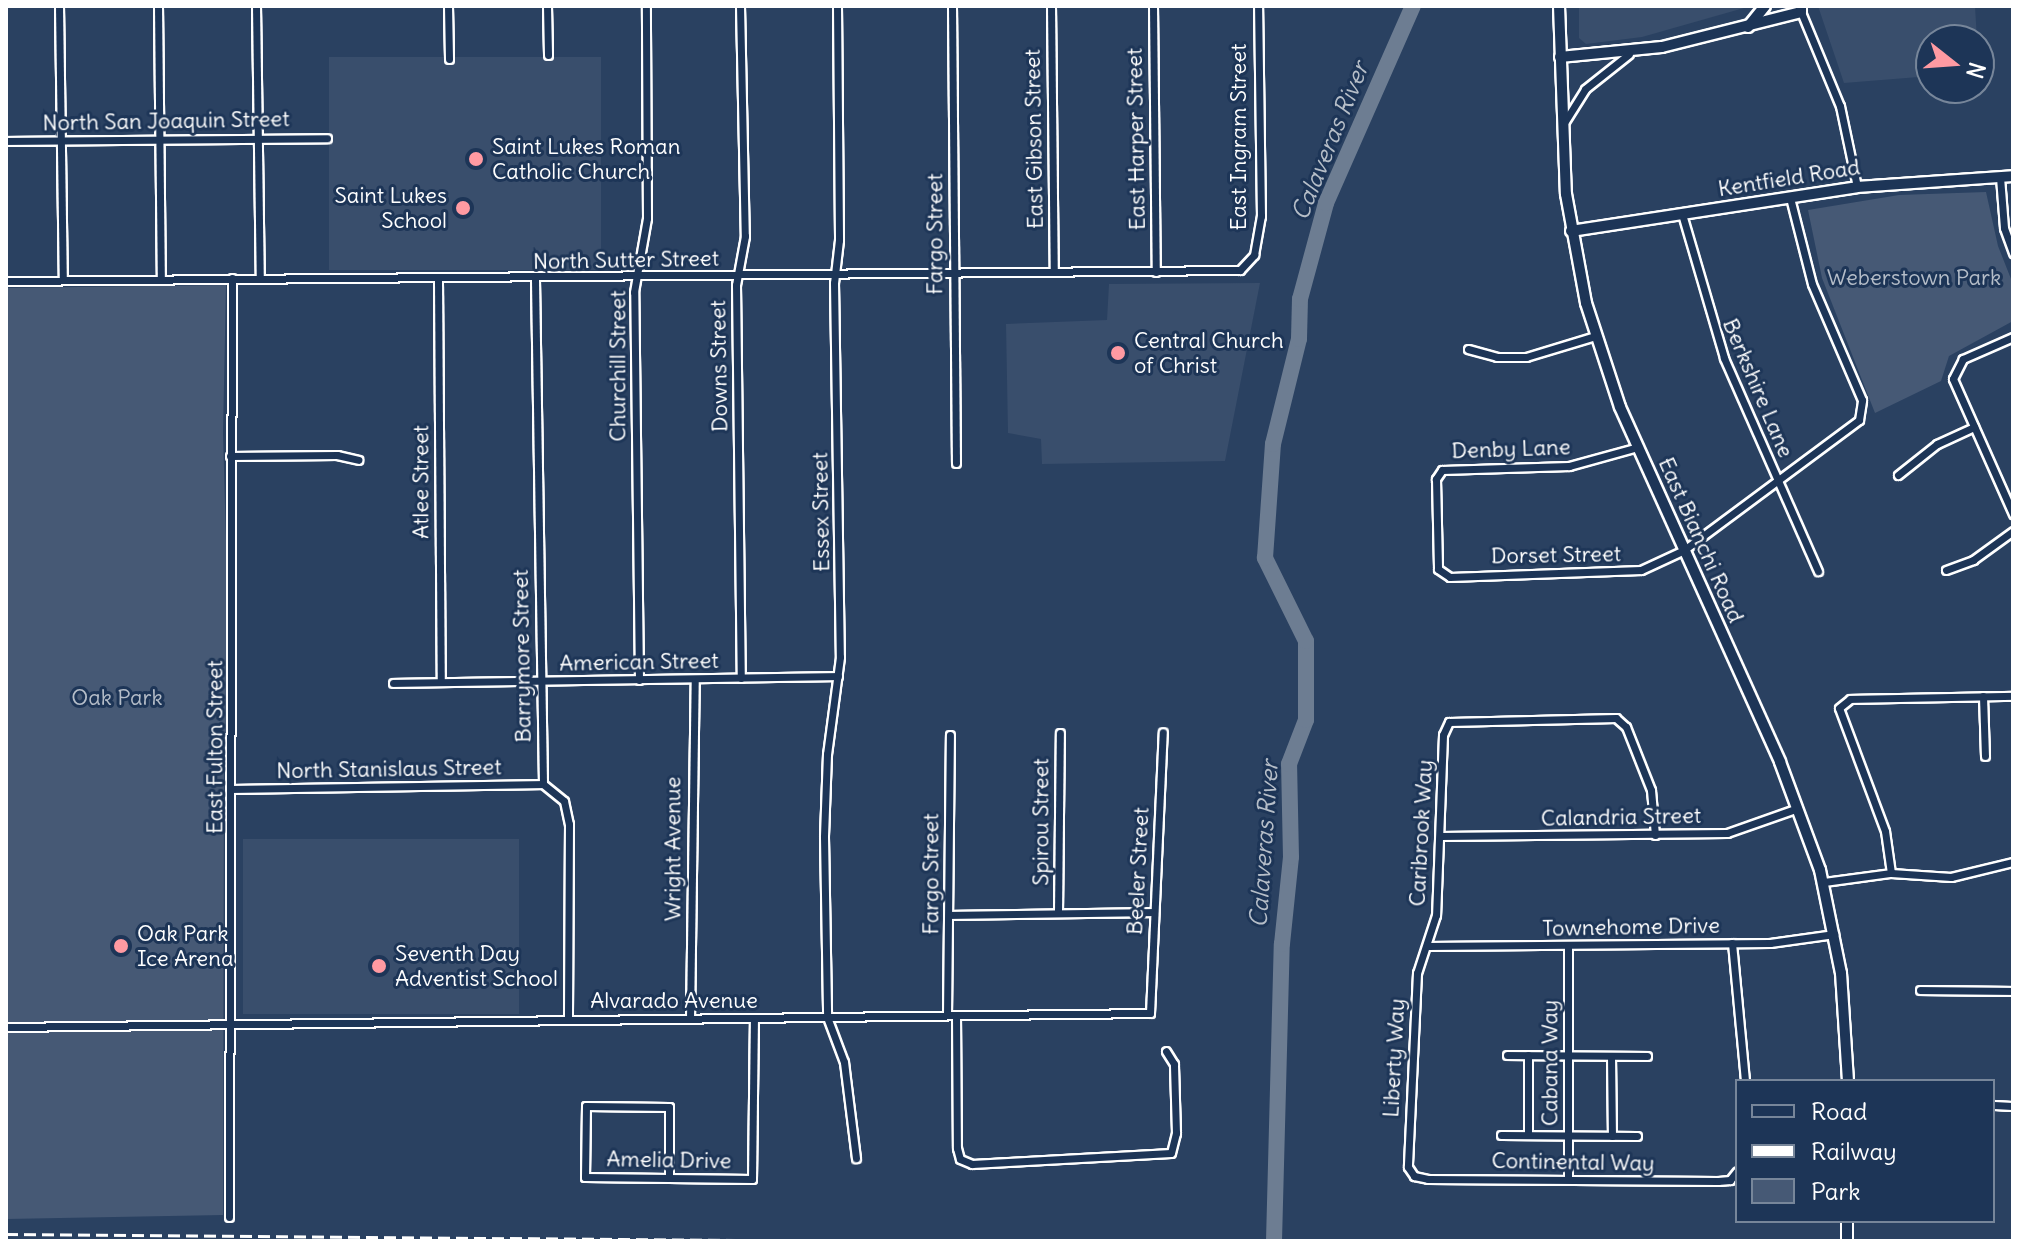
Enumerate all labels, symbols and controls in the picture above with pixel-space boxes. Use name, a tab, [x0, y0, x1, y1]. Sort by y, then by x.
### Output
north arrow	[1915, 24, 1995, 104]
street label: East Ingram Street	[1226, 44, 1252, 230]
street label: East Harper Street	[1121, 48, 1151, 230]
street label: East Gibson Street	[1019, 49, 1049, 229]
water label: Calaveras River	[1285, 58, 1375, 224]
text: N	[1960, 59, 1992, 82]
street label: North San Joaquin Street	[42, 106, 290, 136]
place label: Saint Lukes Roman Catholic Church	[492, 133, 680, 184]
marker: Saint Lukes Roman Catholic Church	[467, 150, 485, 168]
street label: Kentfield Road	[1716, 154, 1862, 202]
street label: Fargo Street	[922, 173, 948, 295]
place label: Saint Lukes School	[335, 182, 447, 234]
marker: Saint Lukes School	[454, 199, 472, 217]
street label: North Sutter Street	[533, 245, 719, 275]
park label: Weberstown Park	[1827, 265, 2001, 291]
street label: Churchill Street	[605, 290, 631, 442]
street label: Downs Street	[705, 300, 733, 432]
street label: Berkshire Lane	[1717, 315, 1799, 461]
place label: Central Church of Christ	[1134, 327, 1284, 378]
marker: Central Church of Christ	[1109, 344, 1127, 362]
street label: Atlee Street	[408, 425, 434, 539]
street label: Denby Lane	[1451, 434, 1571, 464]
street label: Essex Street	[807, 452, 835, 572]
street label: East Bianchi Road	[1653, 453, 1749, 627]
street label: Dorset Street	[1491, 541, 1621, 569]
street label: Barrymore Street	[507, 569, 537, 743]
street label: American Street	[559, 647, 719, 677]
street label: East Fulton Street	[202, 660, 228, 834]
park label: Oak Park	[71, 685, 163, 711]
street label: North Stanislaus Street	[276, 754, 502, 784]
street label: Spirou Street	[1028, 758, 1054, 886]
water label: Calaveras River	[1244, 759, 1284, 929]
street label: Caribrook Way	[1404, 759, 1438, 907]
street label: Wright Avenue	[660, 777, 686, 921]
street label: Calandria Street	[1541, 802, 1701, 832]
street label: Beeler Street	[1121, 806, 1155, 936]
street label: Fargo Street	[918, 813, 944, 935]
street label: Townehome Drive	[1542, 912, 1720, 942]
place label: Oak Park Ice Arena	[137, 920, 234, 972]
marker: Oak Park Ice Arena	[112, 937, 130, 955]
place label: Seventh Day Adventist School	[395, 940, 558, 992]
marker: Seventh Day Adventist School	[370, 957, 388, 975]
street label: Alvarado Avenue	[590, 988, 758, 1014]
street label: Liberty Way	[1378, 998, 1410, 1118]
street label: Cabana Way	[1537, 1000, 1563, 1126]
legend	[1735, 1079, 1995, 1223]
text: Road	[1811, 1096, 1867, 1126]
text: Railway	[1811, 1136, 1897, 1166]
street label: Amelia Drive	[606, 1146, 732, 1174]
street label: Continental Way	[1491, 1147, 1655, 1177]
text: Park	[1811, 1176, 1861, 1206]

